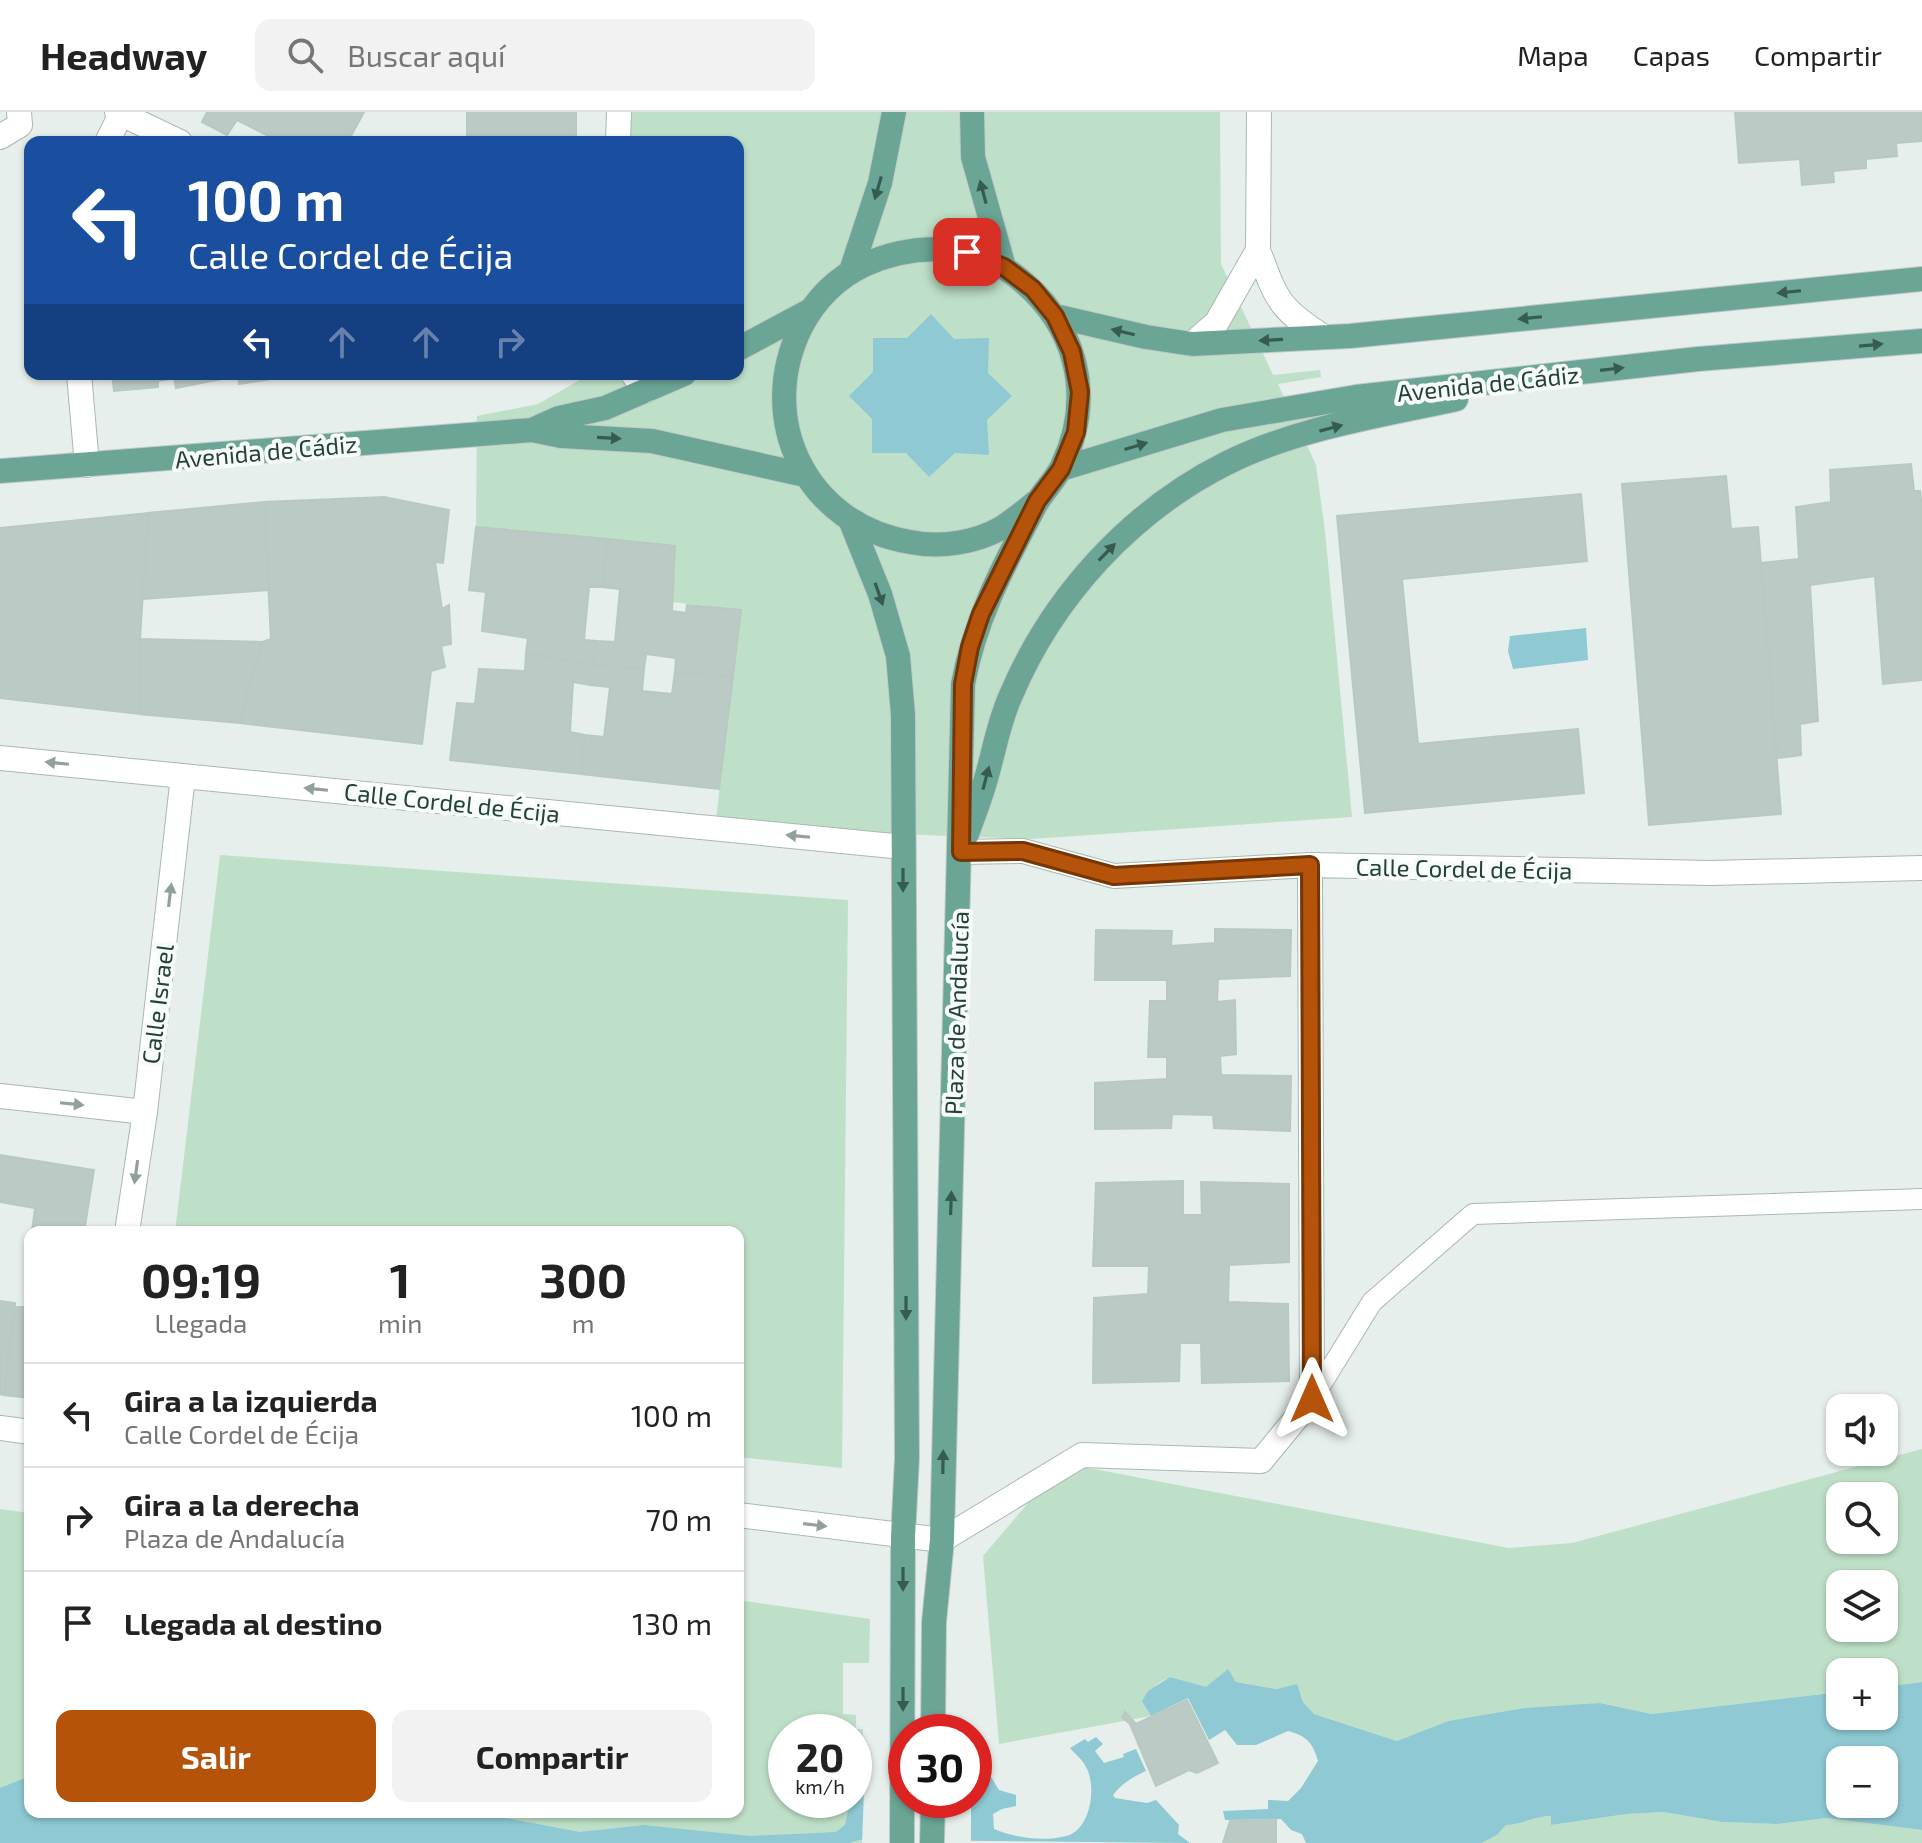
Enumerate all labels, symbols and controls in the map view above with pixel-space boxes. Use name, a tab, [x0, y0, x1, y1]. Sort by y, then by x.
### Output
search box	[255, 19, 815, 91]
text: Headway	[40, 32, 207, 78]
icon: search	[283, 33, 327, 77]
text: Buscar aquí	[347, 37, 505, 73]
text: Mapa	[1517, 38, 1589, 72]
text: Capas	[1633, 38, 1710, 72]
text: Compartir	[1754, 38, 1882, 72]
text: 100 m	[188, 165, 344, 232]
icon: left	[56, 168, 160, 272]
one-way arrow	[871, 177, 884, 201]
one-way arrow	[976, 180, 988, 205]
pin	[933, 218, 1001, 286]
icon: arrive	[945, 230, 989, 274]
text: Calle Cordel de Écija	[188, 233, 513, 276]
one-way arrow	[1776, 286, 1801, 299]
one-way arrow	[1517, 312, 1542, 325]
icon: left	[236, 320, 280, 364]
icon: ahead	[320, 320, 364, 364]
icon: ahead	[404, 320, 448, 364]
icon: right	[488, 320, 532, 364]
one-way arrow	[1111, 325, 1136, 338]
one-way arrow	[1258, 334, 1283, 347]
one-way arrow	[1859, 339, 1884, 352]
street label: Avenida de Cádiz	[1396, 359, 1580, 407]
one-way arrow	[1600, 363, 1625, 376]
one-way arrow	[1319, 422, 1344, 434]
street label: Avenida de Cádiz	[174, 429, 358, 473]
one-way arrow	[597, 432, 622, 445]
one-way arrow	[1123, 440, 1148, 452]
one-way arrow	[1097, 543, 1116, 562]
one-way arrow	[874, 583, 886, 607]
one-way arrow	[45, 757, 70, 770]
one-way arrow	[980, 765, 992, 790]
street label: Calle Cordel de Écija	[343, 776, 561, 828]
one-way arrow	[303, 782, 328, 795]
one-way arrow	[785, 830, 810, 843]
street label: Calle Cordel de Écija	[1355, 852, 1573, 884]
one-way arrow	[897, 868, 910, 893]
one-way arrow	[163, 882, 176, 907]
street label: Plaza de Andalucía	[938, 910, 974, 1116]
street label: Calle Israel	[135, 942, 179, 1066]
one-way arrow	[60, 1097, 85, 1110]
one-way arrow	[129, 1160, 142, 1185]
one-way arrow	[944, 1190, 957, 1215]
text: 09:19	[141, 1250, 261, 1308]
text: 1	[390, 1250, 410, 1308]
text: 300	[539, 1250, 627, 1308]
one-way arrow	[900, 1296, 912, 1321]
text: Llegada	[155, 1307, 247, 1338]
text: min	[378, 1307, 422, 1338]
text: m	[572, 1307, 595, 1338]
position arrow	[1270, 1357, 1354, 1441]
text: Gira a la izquierda	[124, 1382, 378, 1418]
icon: left	[56, 1393, 100, 1437]
map controls	[1826, 1394, 1898, 1818]
button: sound	[1826, 1394, 1898, 1466]
text: 100 m	[631, 1397, 712, 1433]
text: Calle Cordel de Écija	[124, 1418, 359, 1449]
one-way arrow	[937, 1449, 950, 1474]
button: search	[1826, 1482, 1898, 1554]
text: Gira a la derecha	[124, 1486, 360, 1522]
icon: right	[56, 1497, 100, 1541]
text: 70 m	[646, 1501, 712, 1537]
one-way arrow	[803, 1518, 828, 1531]
text: Plaza de Andalucía	[124, 1522, 345, 1553]
one-way arrow	[897, 1567, 909, 1592]
button: layers	[1826, 1570, 1898, 1642]
icon: arrive	[56, 1601, 100, 1645]
text: Llegada al destino	[124, 1605, 383, 1641]
text: 130 m	[632, 1605, 712, 1641]
button: +	[1826, 1658, 1898, 1730]
one-way arrow	[897, 1687, 909, 1712]
button: Salir	[56, 1710, 376, 1802]
button: Compartir	[392, 1710, 712, 1802]
speed limit sign: 30	[888, 1714, 992, 1818]
text: 20	[796, 1732, 844, 1780]
button: −	[1826, 1746, 1898, 1818]
text: km/h	[795, 1774, 845, 1798]

